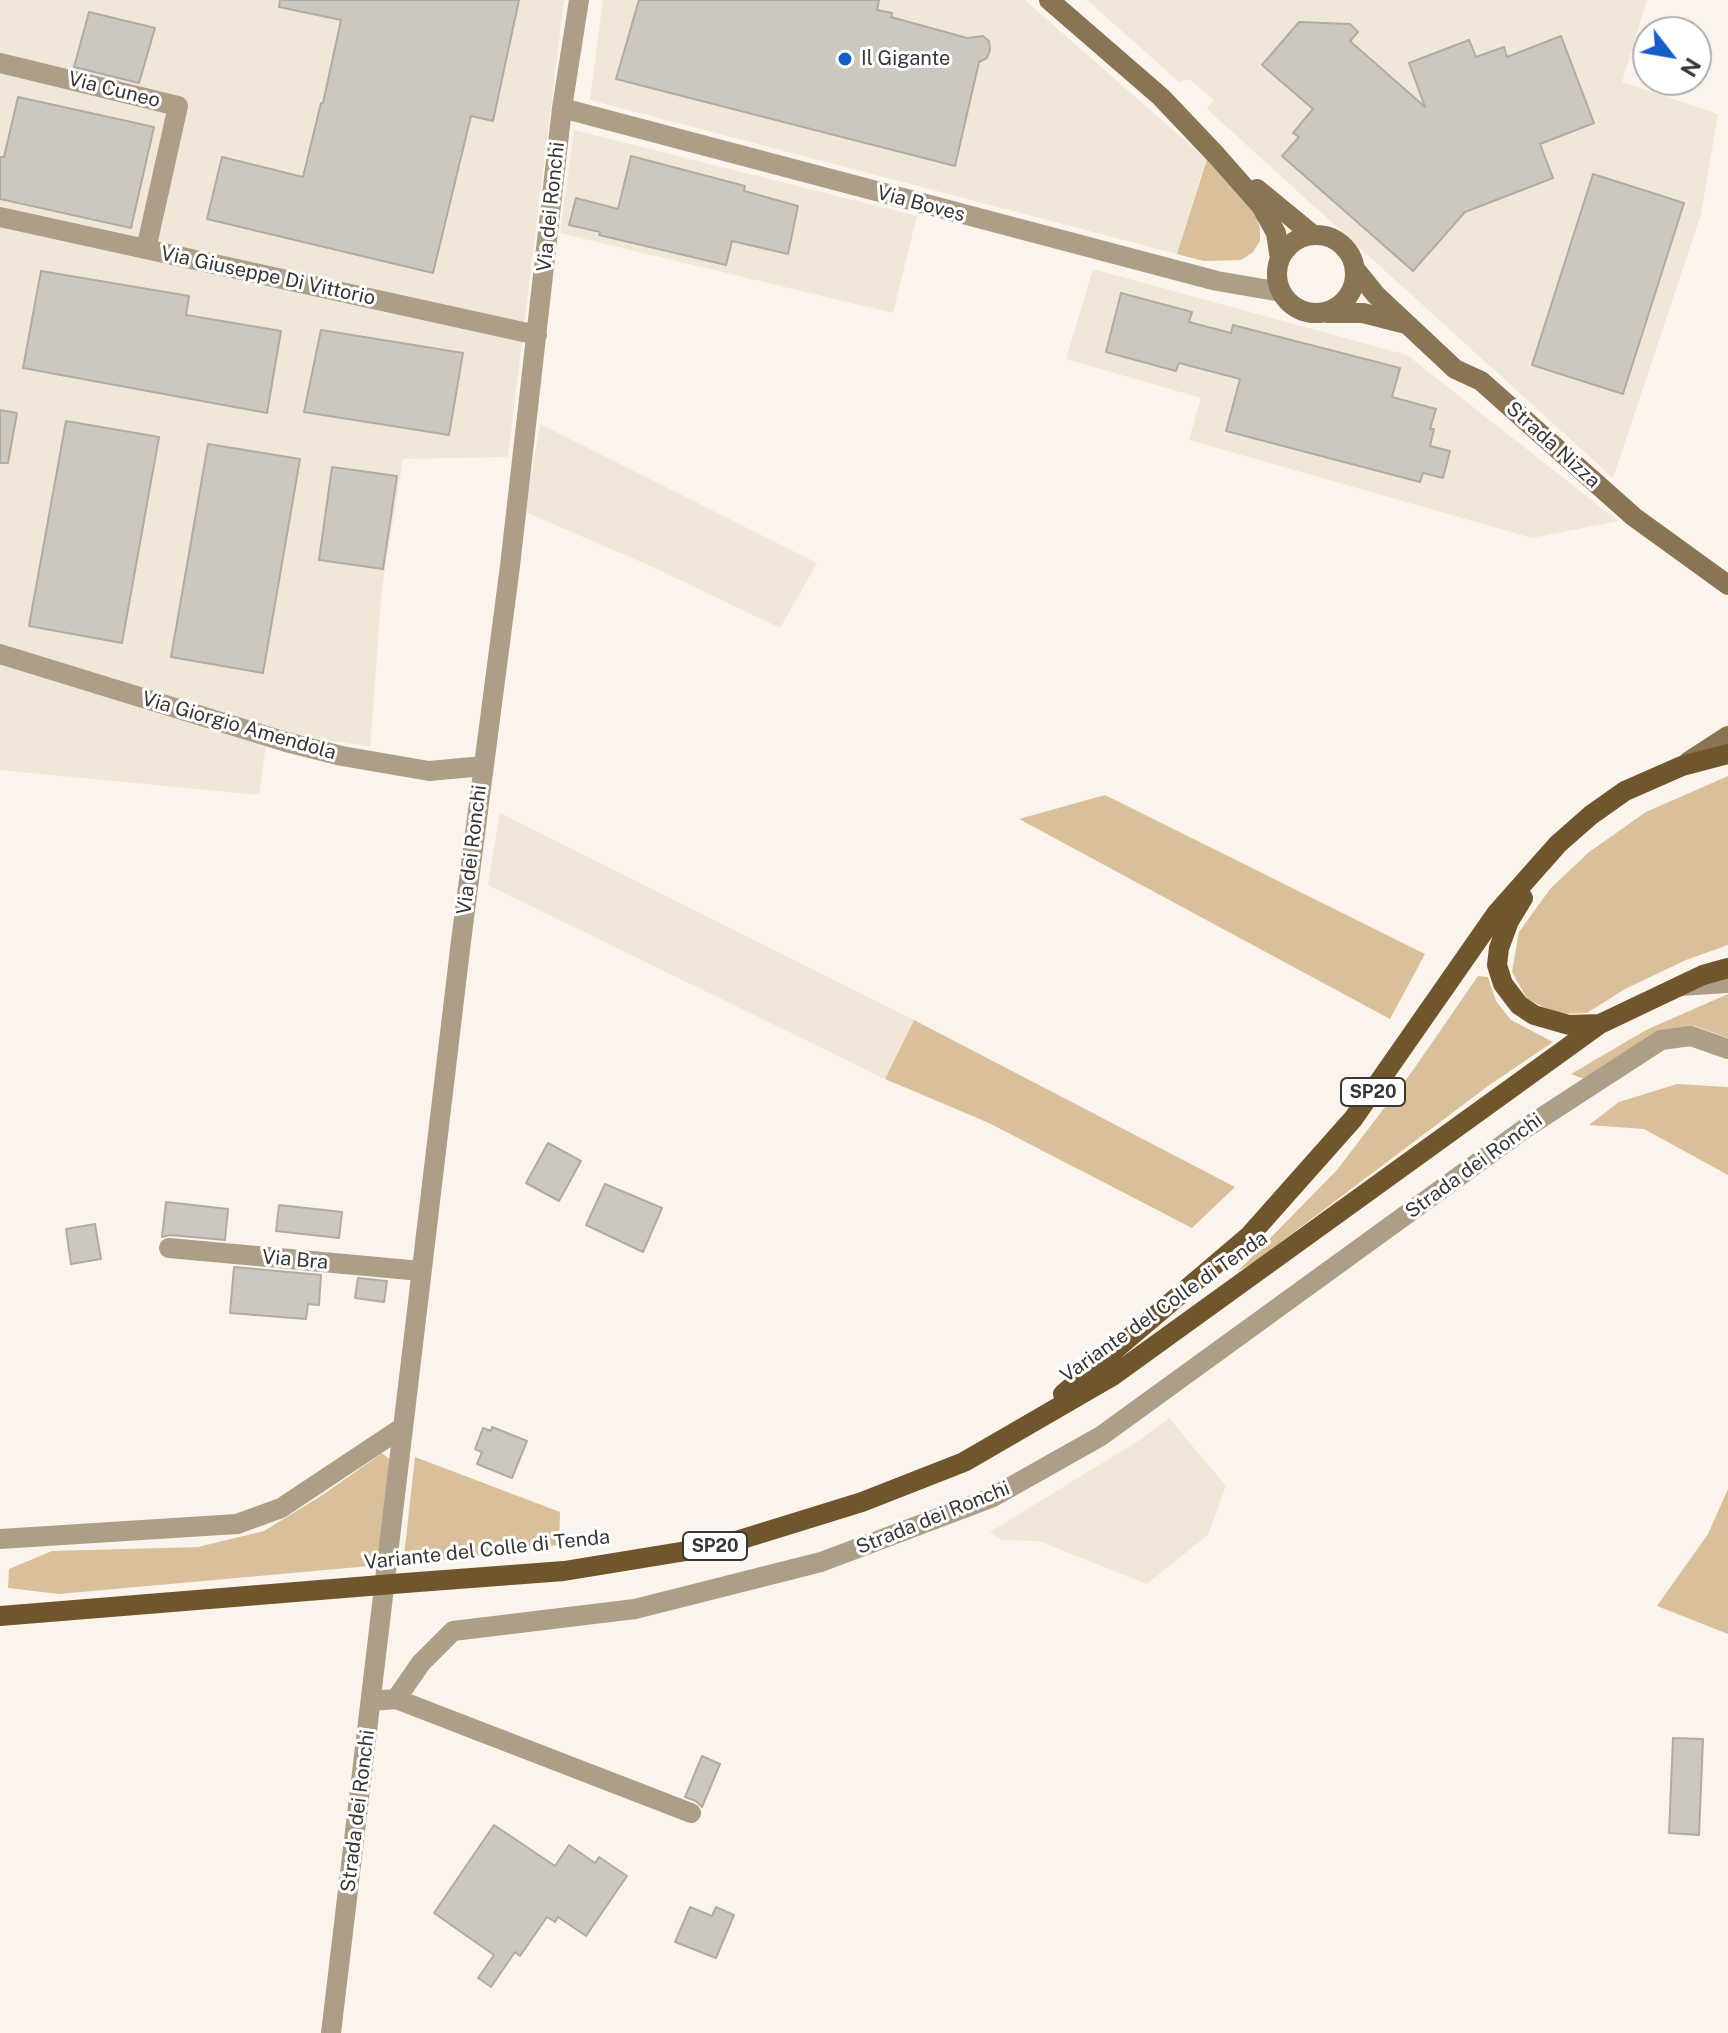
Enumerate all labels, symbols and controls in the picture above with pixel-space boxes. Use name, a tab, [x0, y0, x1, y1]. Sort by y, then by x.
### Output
north arrow	[1632, 16, 1712, 96]
place label: Il Gigante	[861, 47, 950, 71]
marker: Il Gigante	[836, 50, 854, 68]
text: N	[1675, 53, 1706, 81]
street label: Via Cuneo	[65, 67, 163, 113]
street label: Via dei Ronchi	[532, 141, 570, 273]
street label: Via Boves	[874, 181, 968, 227]
street label: Via Giuseppe Di Vittorio	[159, 242, 377, 310]
street label: Strada Nizza	[1501, 397, 1605, 493]
street label: Via Giorgio Amendola	[139, 687, 339, 765]
street label: Via dei Ronchi	[452, 784, 492, 916]
road number: SP20	[1341, 1078, 1405, 1106]
street label: Strada dei Ronchi	[1401, 1108, 1547, 1224]
street label: Variante del Colle di Tenda	[1056, 1226, 1272, 1388]
street label: Via Bra	[261, 1245, 329, 1275]
street label: Strada dei Ronchi	[853, 1476, 1013, 1560]
street label: Variante del Colle di Tenda	[363, 1525, 611, 1575]
road number: SP20	[683, 1532, 747, 1560]
street label: Strada dei Ronchi	[336, 1728, 380, 1894]

